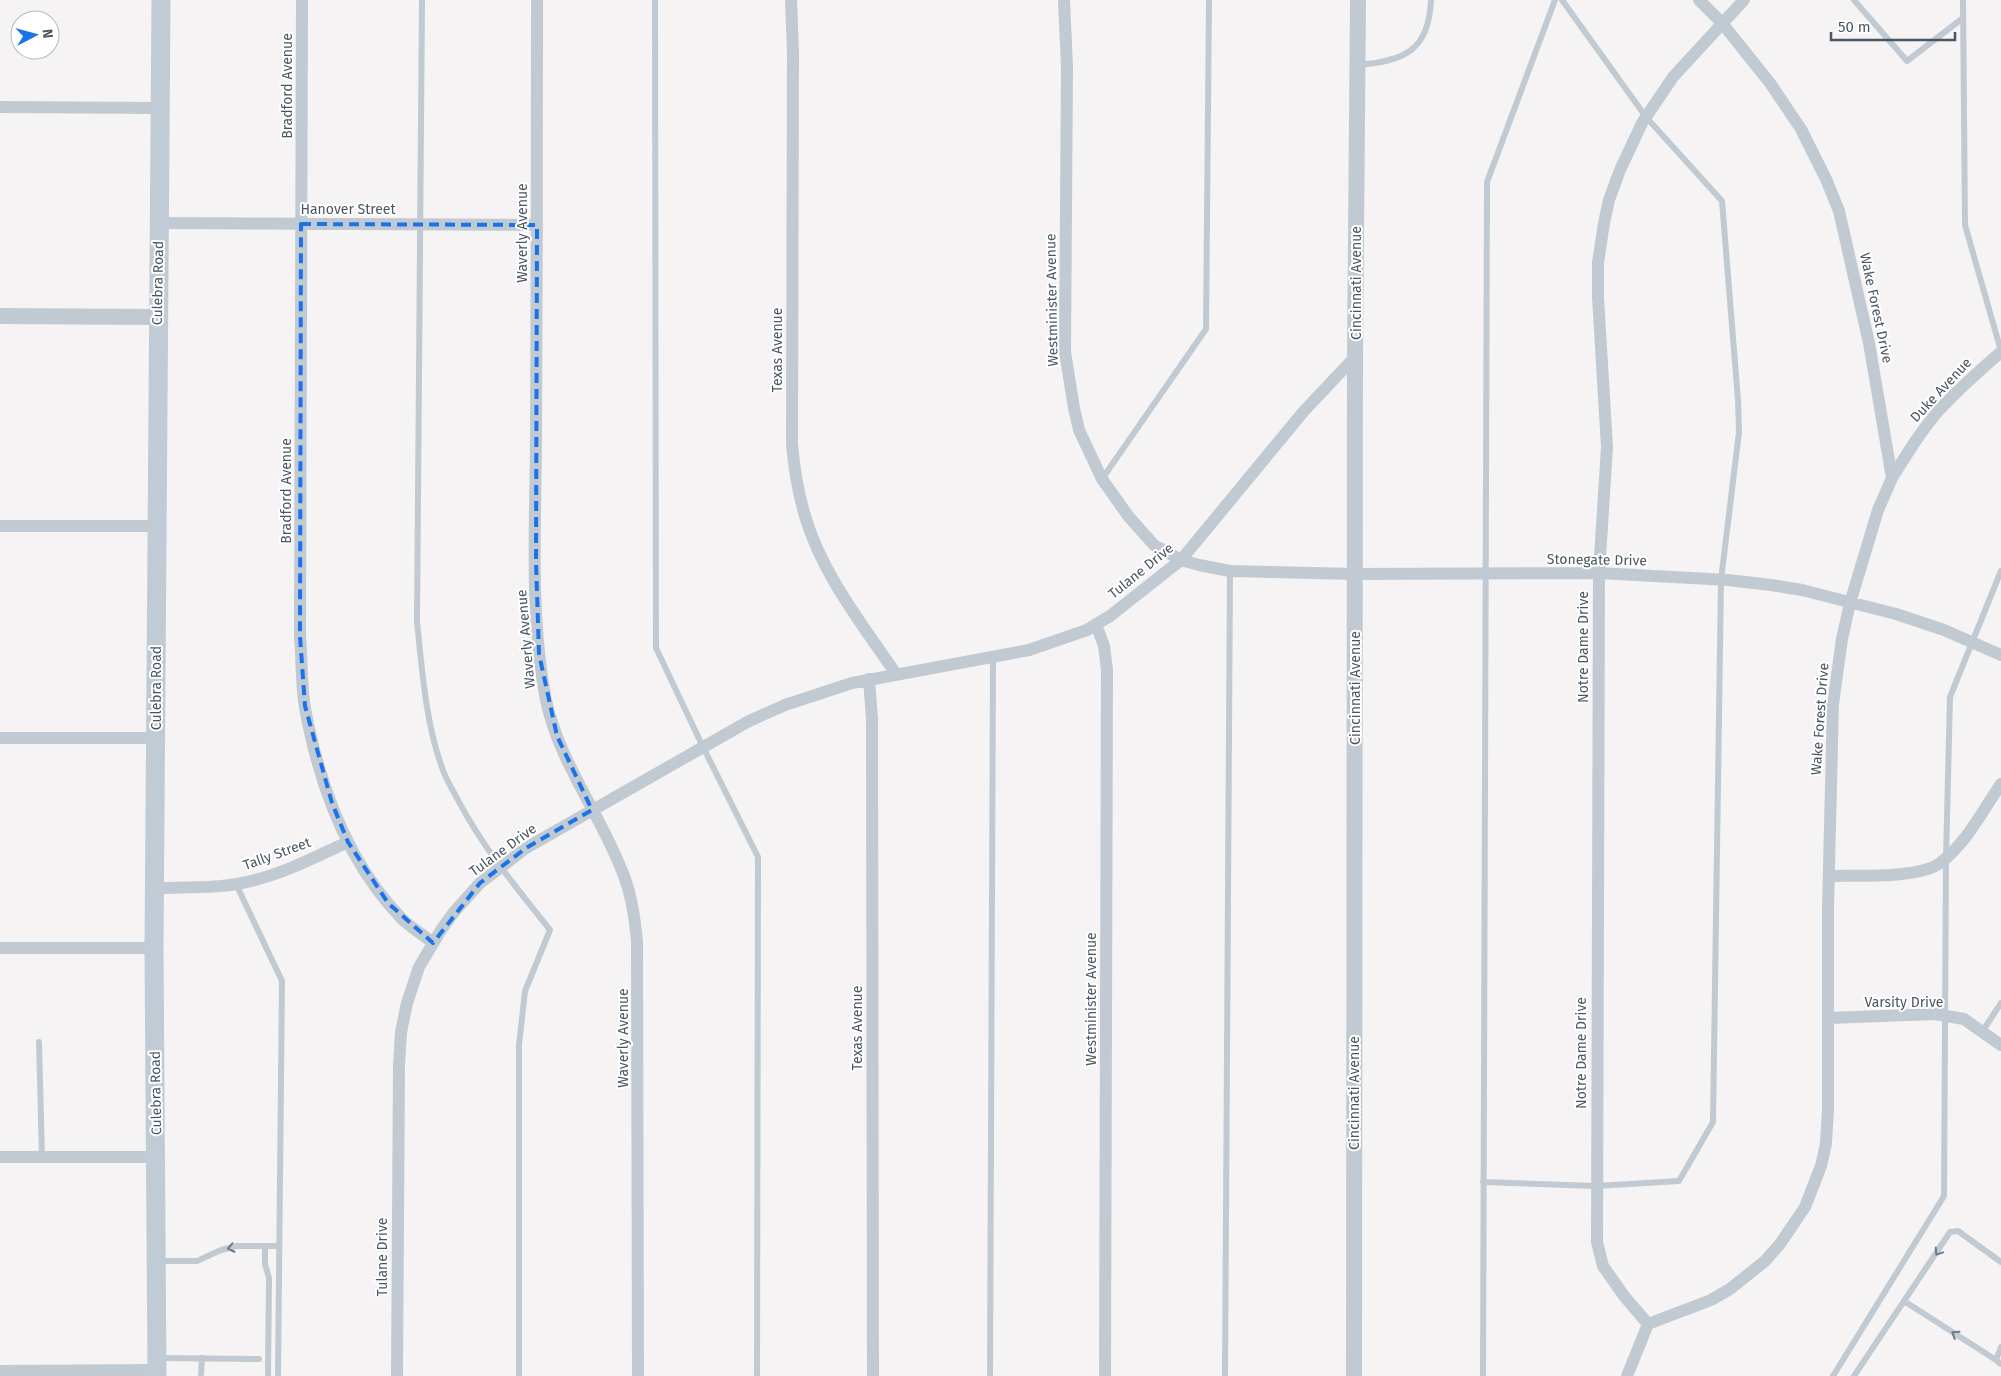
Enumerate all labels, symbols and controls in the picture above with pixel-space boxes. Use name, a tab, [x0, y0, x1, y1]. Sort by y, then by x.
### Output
north arrow	[10, 10, 60, 60]
scale bar	[1831, 10, 1955, 42]
text: 50 m	[1838, 18, 1871, 36]
text: N	[38, 28, 56, 39]
street label: Bradford Avenue	[279, 33, 296, 139]
street label: Waverly Avenue	[514, 183, 531, 283]
street label: Hanover Street	[300, 201, 396, 218]
street label: Cincinnati Avenue	[1348, 226, 1365, 340]
street label: Westminister Avenue	[1042, 233, 1062, 367]
street label: Culebra Road	[149, 241, 167, 325]
street label: Wake Forest Drive	[1856, 251, 1896, 365]
street label: Texas Avenue	[769, 308, 786, 392]
street label: Duke Avenue	[1907, 354, 1975, 426]
street label: Bradford Avenue	[278, 438, 295, 544]
street label: Tulane Drive	[1105, 540, 1177, 602]
street label: Stonegate Drive	[1547, 551, 1647, 569]
street label: Waverly Avenue	[513, 589, 539, 689]
street label: Notre Dame Drive	[1575, 591, 1592, 703]
street label: Cincinnati Avenue	[1347, 631, 1364, 745]
street label: Culebra Road	[148, 646, 165, 730]
street label: Wake Forest Drive	[1808, 662, 1832, 776]
street label: Tulane Drive	[466, 820, 540, 880]
street label: Tally Street	[241, 834, 314, 874]
street label: Westminister Avenue	[1083, 932, 1100, 1066]
street label: Texas Avenue	[849, 986, 866, 1070]
street label: Waverly Avenue	[615, 988, 632, 1088]
street label: Varsity Drive	[1865, 994, 1943, 1011]
street label: Notre Dame Drive	[1573, 997, 1590, 1109]
street label: Cincinnati Avenue	[1346, 1036, 1363, 1150]
street label: Culebra Road	[147, 1051, 165, 1135]
street label: Tulane Drive	[374, 1218, 391, 1296]
one-way arrow	[226, 1242, 235, 1253]
one-way arrow	[1934, 1246, 1944, 1255]
one-way arrow	[1951, 1331, 1960, 1340]

